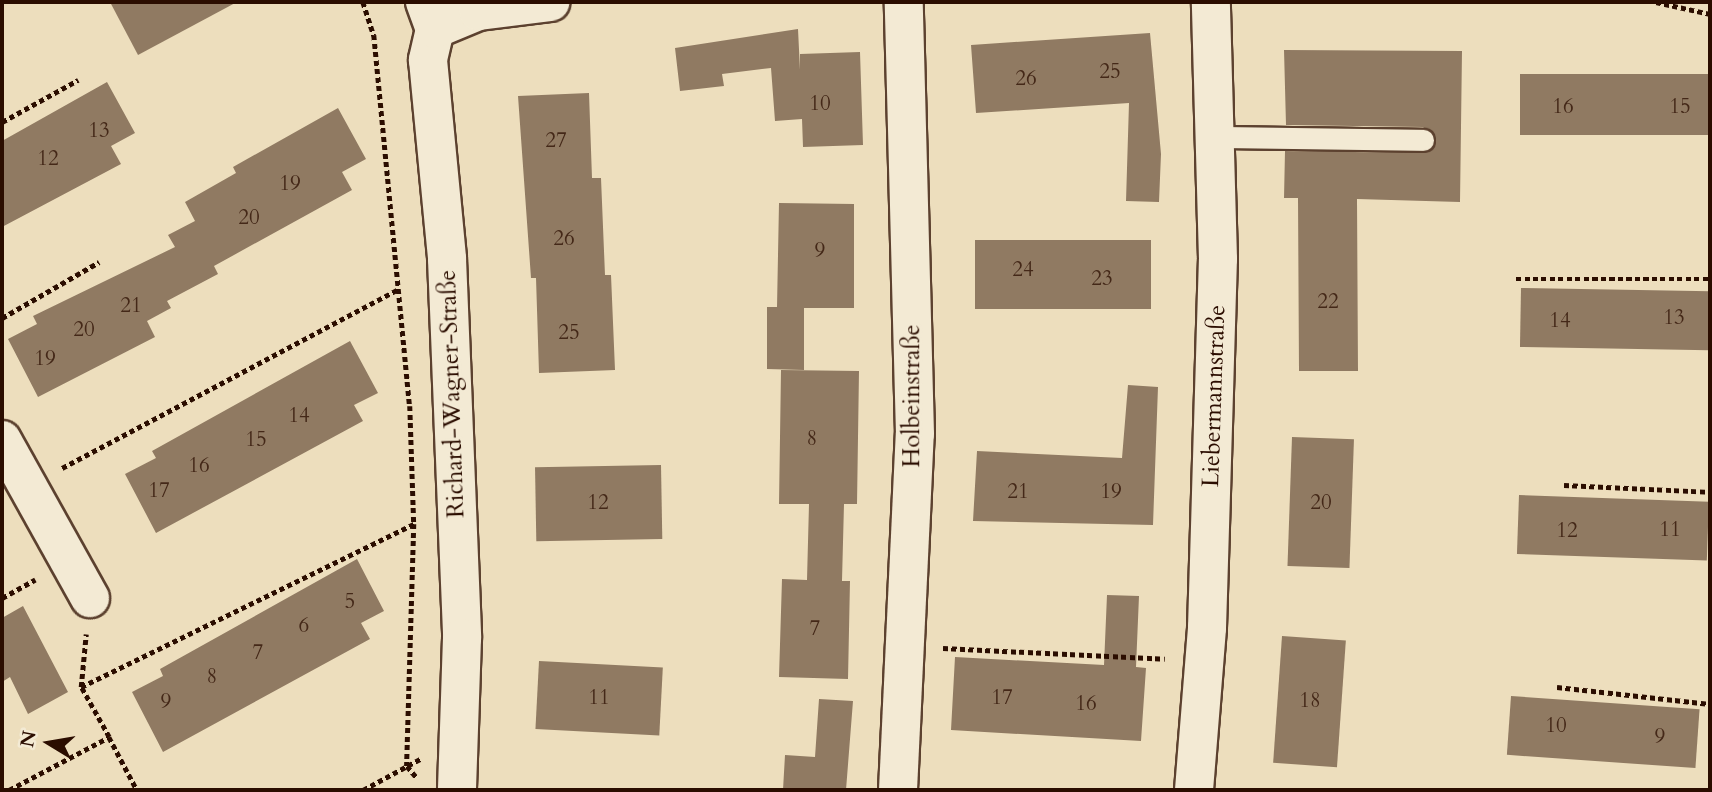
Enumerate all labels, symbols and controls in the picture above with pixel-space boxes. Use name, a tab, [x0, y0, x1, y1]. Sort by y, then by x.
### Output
house number: 25	[1099, 59, 1121, 85]
house number: 26	[1015, 66, 1037, 92]
house number: 10	[809, 91, 831, 117]
house number: 16	[1552, 94, 1574, 120]
house number: 15	[1669, 94, 1691, 120]
house number: 13	[88, 118, 110, 144]
house number: 27	[545, 128, 567, 154]
house number: 12	[37, 146, 59, 172]
house number: 19	[279, 171, 301, 197]
house number: 20	[238, 205, 260, 231]
house number: 26	[553, 226, 575, 252]
house number: 9	[815, 238, 825, 264]
house number: 24	[1012, 257, 1034, 283]
house number: 23	[1091, 266, 1113, 292]
street label: Richard-Wagner-Straße	[433, 269, 471, 519]
house number: 22	[1317, 289, 1339, 315]
house number: 21	[120, 293, 142, 319]
street label: Liebermannstraße	[1196, 304, 1232, 488]
house number: 13	[1663, 305, 1685, 331]
house number: 14	[1549, 308, 1571, 334]
house number: 20	[73, 317, 95, 343]
house number: 25	[558, 320, 580, 346]
street label: Holbeinstraße	[898, 324, 926, 468]
house number: 19	[34, 346, 56, 372]
house number: 14	[288, 403, 310, 429]
house number: 8	[807, 426, 817, 452]
house number: 15	[245, 427, 267, 453]
house number: 16	[188, 453, 210, 479]
house number: 17	[148, 478, 170, 504]
house number: 21	[1007, 479, 1029, 505]
house number: 19	[1100, 479, 1122, 505]
house number: 12	[587, 490, 609, 516]
house number: 20	[1310, 490, 1332, 516]
house number: 11	[1659, 517, 1681, 543]
house number: 12	[1556, 518, 1578, 544]
house number: 5	[345, 589, 355, 615]
house number: 6	[299, 613, 309, 639]
house number: 7	[810, 616, 820, 642]
house number: 7	[253, 640, 263, 666]
house number: 8	[207, 664, 217, 690]
house number: 11	[588, 685, 610, 711]
house number: 17	[991, 685, 1013, 711]
house number: 18	[1299, 688, 1321, 714]
house number: 9	[161, 689, 171, 715]
house number: 16	[1075, 691, 1097, 717]
north arrow	[14, 708, 84, 778]
house number: 10	[1545, 713, 1567, 739]
house number: 9	[1655, 724, 1665, 750]
text: N	[14, 728, 43, 750]

